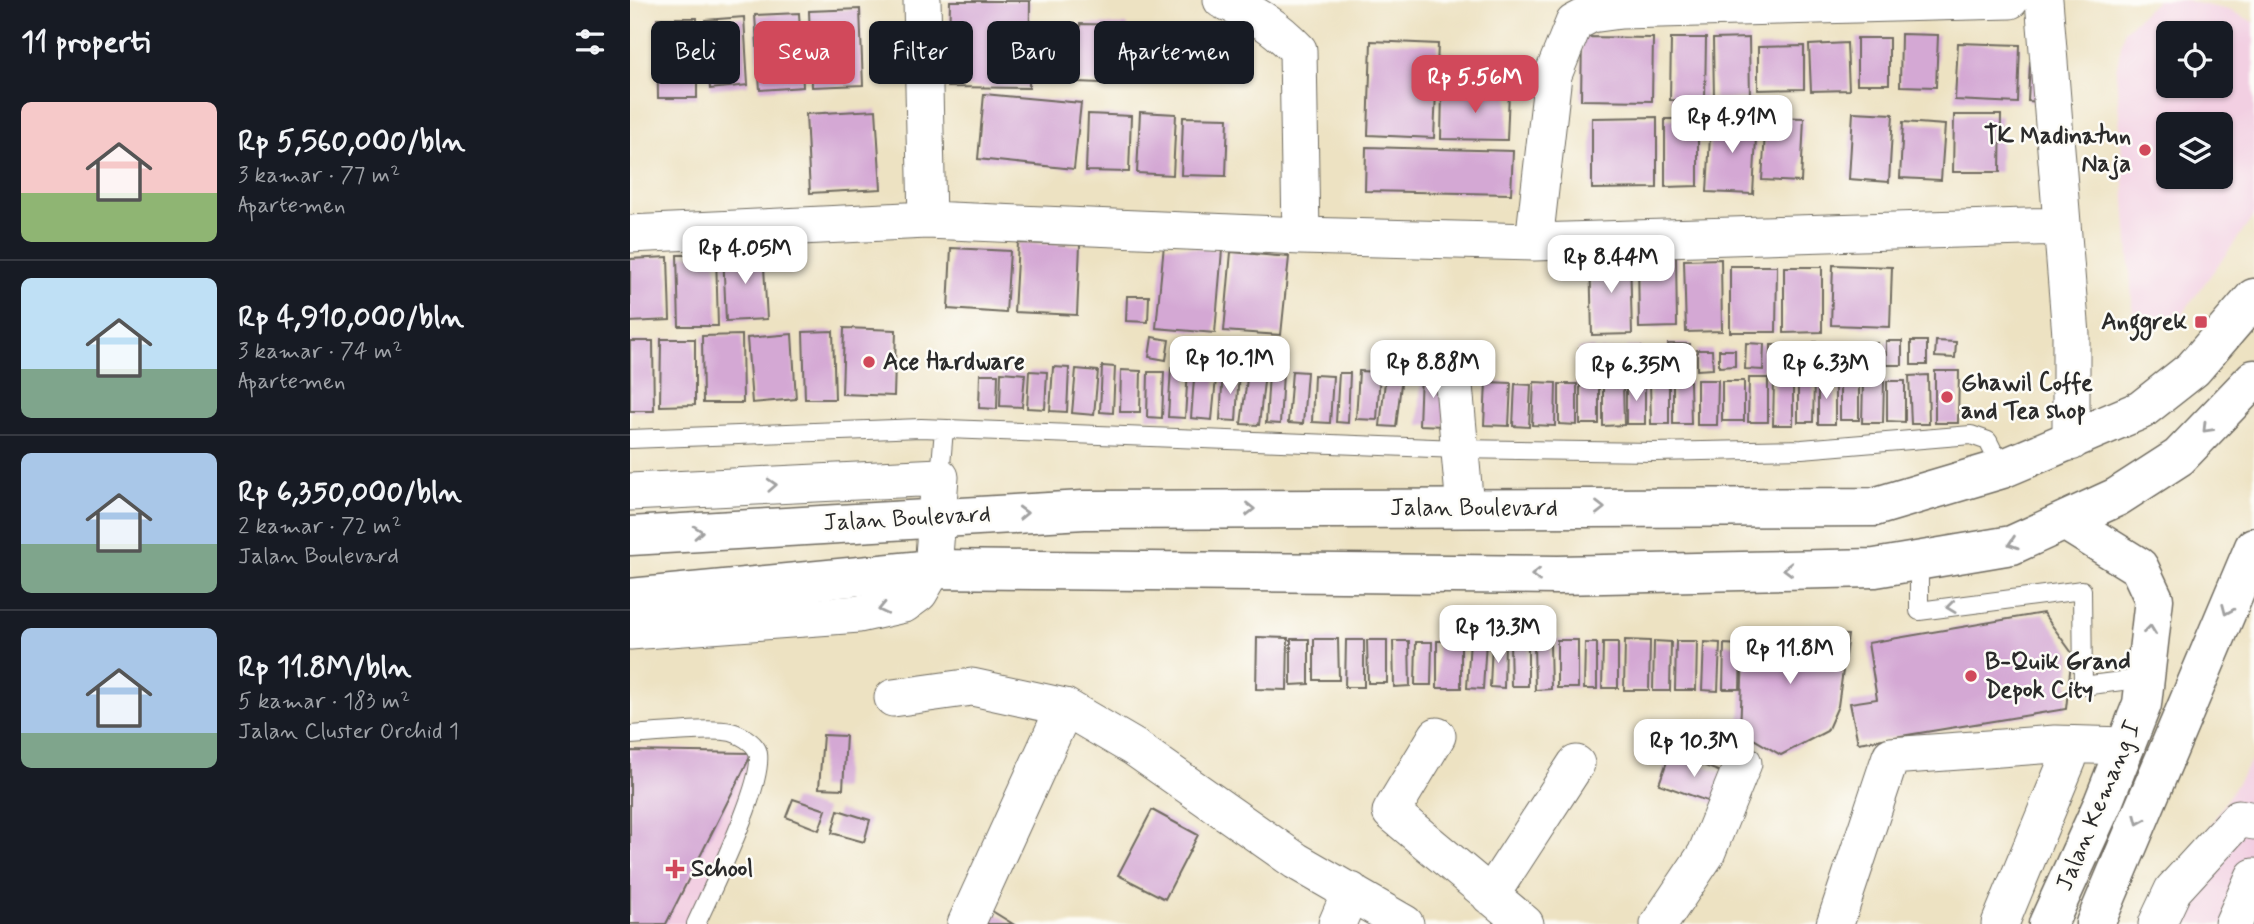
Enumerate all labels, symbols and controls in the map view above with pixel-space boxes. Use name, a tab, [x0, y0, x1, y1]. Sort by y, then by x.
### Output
chip: Beli	[651, 21, 740, 84]
chip: Sewa	[754, 21, 855, 84]
chip: Filter	[869, 21, 973, 84]
chip: Baru	[987, 21, 1080, 84]
chip: Apartemen	[1094, 21, 1254, 84]
map controls	[2156, 21, 2233, 189]
button: locate	[2156, 21, 2233, 98]
text: 11 properti	[21, 23, 150, 62]
icon: filters	[571, 23, 609, 61]
pin: Rp 5.56M	[1403, 55, 1547, 115]
text: Rp 5.56M	[1428, 63, 1522, 93]
pin: Rp 4.91M	[1660, 96, 1804, 155]
text: Rp 4.91M	[1687, 103, 1777, 133]
button: layers	[2156, 112, 2233, 189]
place label: TK Madinatun Naja	[1984, 121, 2131, 180]
text: Rp 5,560,000/bln	[238, 122, 465, 161]
icon: home	[77, 130, 161, 214]
marker: TK Madinatun Naja	[2137, 142, 2153, 158]
text: 3 kamar · 77 m²	[238, 161, 400, 191]
text: Apartemen	[238, 191, 346, 221]
pin: Rp 4.05M	[673, 226, 817, 286]
text: Rp 4.05M	[698, 234, 792, 264]
pin: Rp 8.44M	[1539, 236, 1683, 295]
text: Rp 8.44M	[1564, 243, 1658, 273]
text: Rp 4,910,000/bln	[238, 298, 464, 337]
icon: home	[77, 306, 161, 390]
place label: Anggrek	[2101, 307, 2187, 341]
marker: Anggrek	[2193, 314, 2209, 330]
pin: Rp 10.1M	[1158, 336, 1302, 396]
text: 3 kamar · 74 m²	[238, 337, 403, 367]
pin: Rp 8.88M	[1361, 340, 1505, 400]
pin: Rp 6.33M	[1754, 342, 1898, 401]
text: Rp 10.1M	[1186, 344, 1274, 374]
pin: Rp 6.35M	[1564, 344, 1708, 403]
place label: Ace Hardware	[883, 347, 1025, 378]
text: Rp 8.88M	[1386, 348, 1480, 378]
text: Rp 6.33M	[1783, 349, 1869, 379]
text: Rp 6.35M	[1591, 351, 1681, 381]
marker: Ace Hardware	[861, 354, 877, 370]
text: Apartemen	[238, 367, 346, 397]
place label: Ghawil Coffe and Tea shop	[1961, 368, 2093, 427]
marker: Ghawil Coffe and Tea shop	[1939, 389, 1955, 405]
one-way arrow	[2202, 420, 2215, 433]
text: Rp 6,350,000/bln	[238, 473, 462, 512]
one-way arrow	[766, 478, 777, 493]
icon: home	[77, 481, 161, 565]
street label: Jalan Boulevard	[1390, 493, 1558, 524]
street label: Jalan Boulevard	[822, 499, 992, 539]
one-way arrow	[1596, 500, 1606, 516]
one-way arrow	[1246, 501, 1256, 517]
one-way arrow	[1018, 505, 1029, 520]
text: 2 kamar · 72 m²	[238, 512, 402, 542]
one-way arrow	[693, 524, 704, 539]
one-way arrow	[2008, 535, 2020, 549]
text: Jalan Boulevard	[238, 542, 399, 572]
one-way arrow	[1783, 561, 1793, 577]
one-way arrow	[1531, 567, 1541, 583]
one-way arrow	[877, 600, 889, 615]
one-way arrow	[1945, 600, 1957, 615]
one-way arrow	[2222, 603, 2236, 615]
pin: Rp 13.3M	[1426, 606, 1570, 665]
text: Rp 13.3M	[1455, 613, 1541, 643]
one-way arrow	[2143, 625, 2158, 636]
pin: Rp 11.8M	[1718, 626, 1862, 686]
text: Rp 11.8M	[1746, 634, 1834, 664]
place label: B-Quik Grand Depok City	[1985, 647, 2131, 706]
text: Rp 11.8M/bln	[238, 648, 411, 687]
icon: home	[77, 656, 161, 740]
marker: B-Quik Grand Depok City	[1963, 668, 1979, 684]
text: 5 kamar · 183 m²	[238, 687, 410, 717]
street label: Jalan Kemang I	[2049, 716, 2149, 896]
text: Jalan Cluster Orchid 1	[238, 717, 459, 747]
pin: Rp 10.3M	[1622, 720, 1766, 779]
text: Rp 10.3M	[1650, 727, 1738, 757]
one-way arrow	[2133, 812, 2147, 825]
place label: School	[691, 854, 753, 885]
marker: School	[665, 859, 685, 879]

